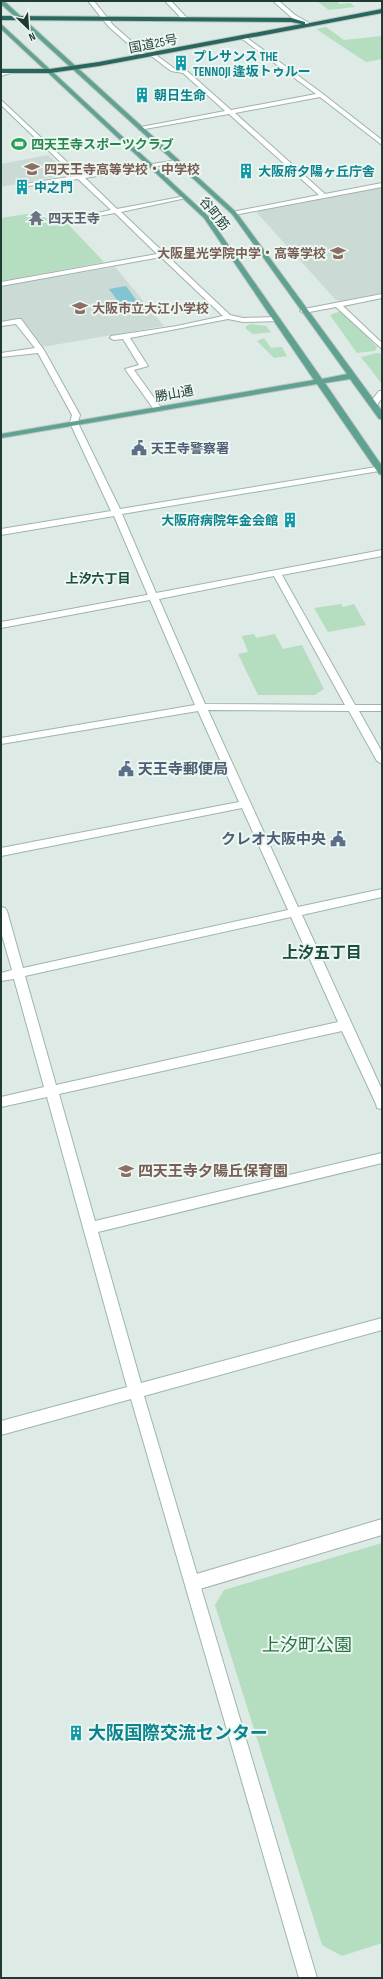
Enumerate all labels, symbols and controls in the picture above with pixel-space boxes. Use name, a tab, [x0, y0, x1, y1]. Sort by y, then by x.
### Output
north arrow	[8, 8, 48, 48]
text: N	[26, 29, 37, 44]
street label: 国道25号	[127, 31, 179, 57]
place label: プレサンス THE TENNOJI 逢坂トゥルー	[193, 49, 311, 80]
building icon: プレサンス THE TENNOJI 逢坂トゥルー	[172, 54, 190, 72]
building icon: 朝日生命	[133, 86, 151, 104]
place label: 朝日生命	[154, 88, 206, 104]
sports icon: 四天王寺スポーツクラブ	[10, 135, 28, 153]
place label: 四天王寺スポーツクラブ	[31, 137, 174, 153]
school or university icon: 四天王寺高等学校・中学校	[23, 160, 41, 178]
place label: 四天王寺高等学校・中学校	[44, 162, 200, 178]
building icon: 大阪府夕陽ヶ丘庁舎	[237, 162, 255, 180]
place label: 大阪府夕陽ヶ丘庁舎	[258, 164, 375, 180]
building icon: 中之門	[13, 178, 31, 196]
place label: 中之門	[34, 180, 73, 196]
street label: 谷町筋	[196, 194, 233, 234]
temple icon: 四天王寺	[27, 209, 45, 227]
place label: 四天王寺	[48, 211, 100, 227]
school or university icon: 大阪星光学院中学・高等学校	[329, 244, 347, 262]
place label: 大阪星光学院中学・高等学校	[157, 246, 326, 262]
school or university icon: 大阪市立大江小学校	[71, 299, 89, 317]
place label: 大阪市立大江小学校	[92, 301, 209, 317]
street label: 勝山通	[154, 383, 195, 405]
public building icon: 天王寺警察署	[130, 439, 148, 457]
place label: 天王寺警察署	[151, 441, 229, 457]
building icon: 大阪府病院年金会館	[281, 511, 299, 529]
place label: 大阪府病院年金会館	[161, 513, 278, 529]
district label: 上汐六丁目	[65, 571, 131, 587]
public building icon: 天王寺郵便局	[117, 760, 135, 778]
place label: 天王寺郵便局	[138, 760, 228, 779]
place label: クレオ大阪中央	[221, 830, 326, 849]
public building icon: クレオ大阪中央	[329, 830, 347, 848]
district label: 上汐五丁目	[282, 944, 362, 963]
school or university icon: 四天王寺夕陽丘保育園	[117, 1162, 135, 1180]
place label: 四天王寺夕陽丘保育園	[138, 1162, 288, 1181]
park label: 上汐町公園	[262, 1635, 352, 1656]
place label: 大阪国際交流センター	[88, 1723, 268, 1744]
building icon: 大阪国際交流センター	[67, 1724, 85, 1742]

